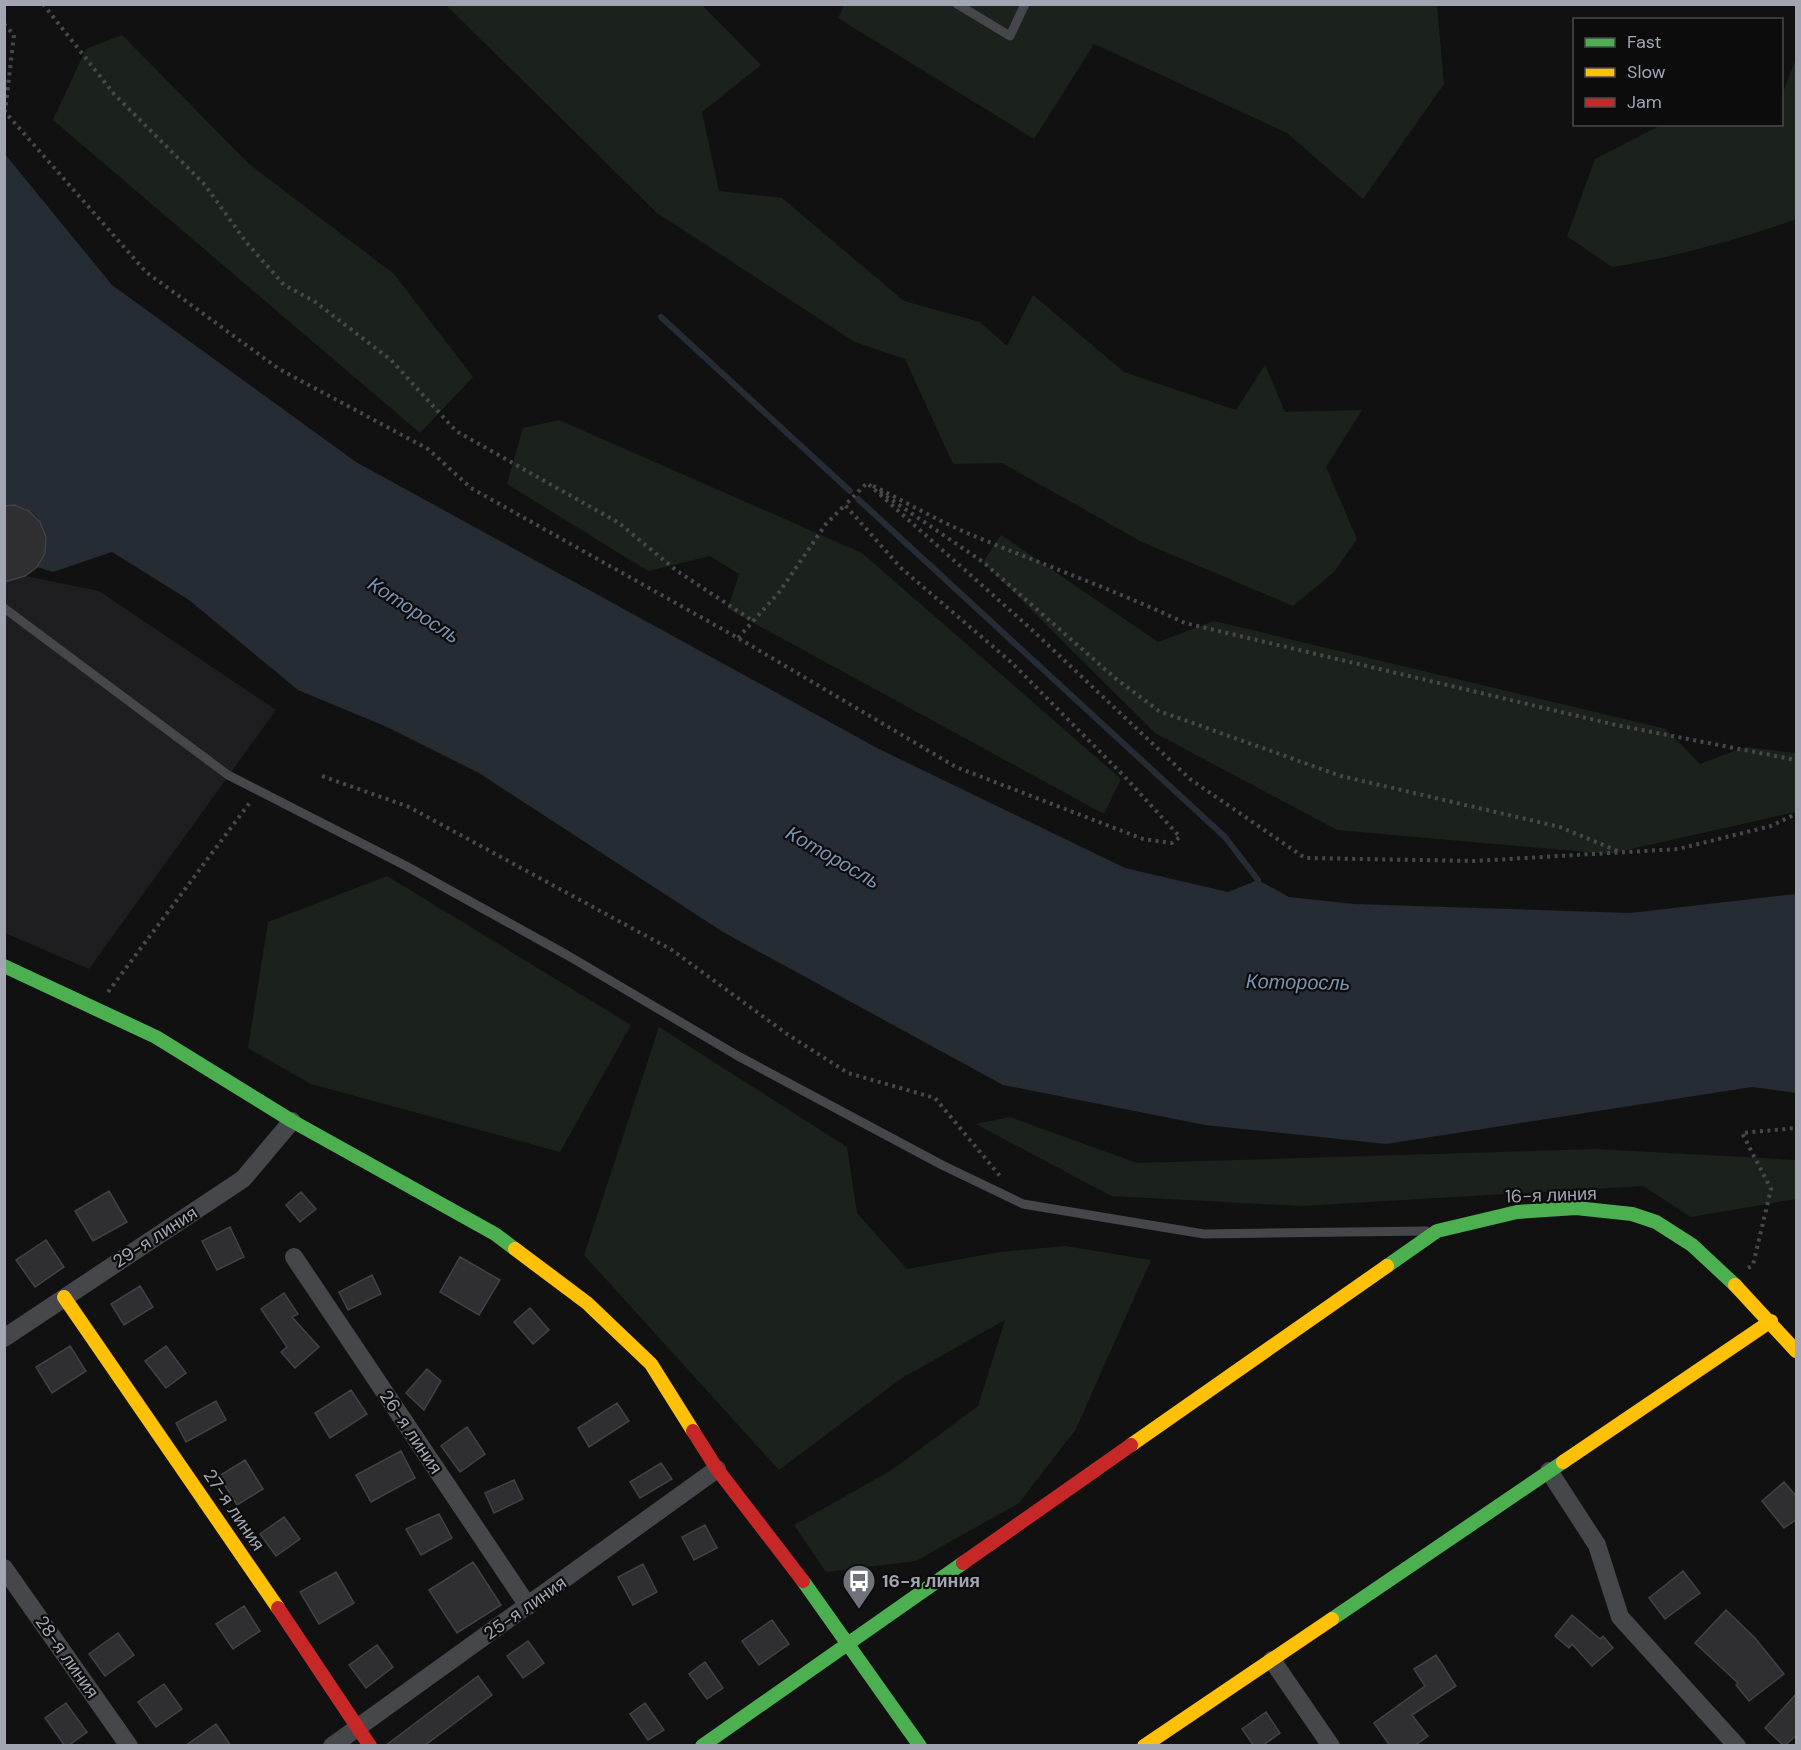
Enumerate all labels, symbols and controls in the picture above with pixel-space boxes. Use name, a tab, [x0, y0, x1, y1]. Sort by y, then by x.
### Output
legend	[1573, 18, 1783, 126]
text: Fast	[1627, 30, 1662, 54]
text: Slow	[1627, 60, 1666, 84]
text: Jam	[1627, 90, 1662, 114]
water label: Которосль	[363, 571, 465, 649]
water label: Которосль	[781, 820, 885, 894]
water label: Которосль	[1246, 968, 1350, 996]
street label: 16-я линия	[1505, 1181, 1597, 1209]
street label: 29-я линия	[108, 1201, 202, 1273]
street label: 26-я линия	[374, 1385, 448, 1479]
street label: 27-я линия	[198, 1464, 270, 1556]
bus stop icon: 16-я линия	[841, 1563, 877, 1610]
place label: 16-я линия	[882, 1569, 980, 1593]
street label: 25-я линия	[479, 1571, 571, 1645]
street label: 28-я линия	[30, 1611, 104, 1703]

